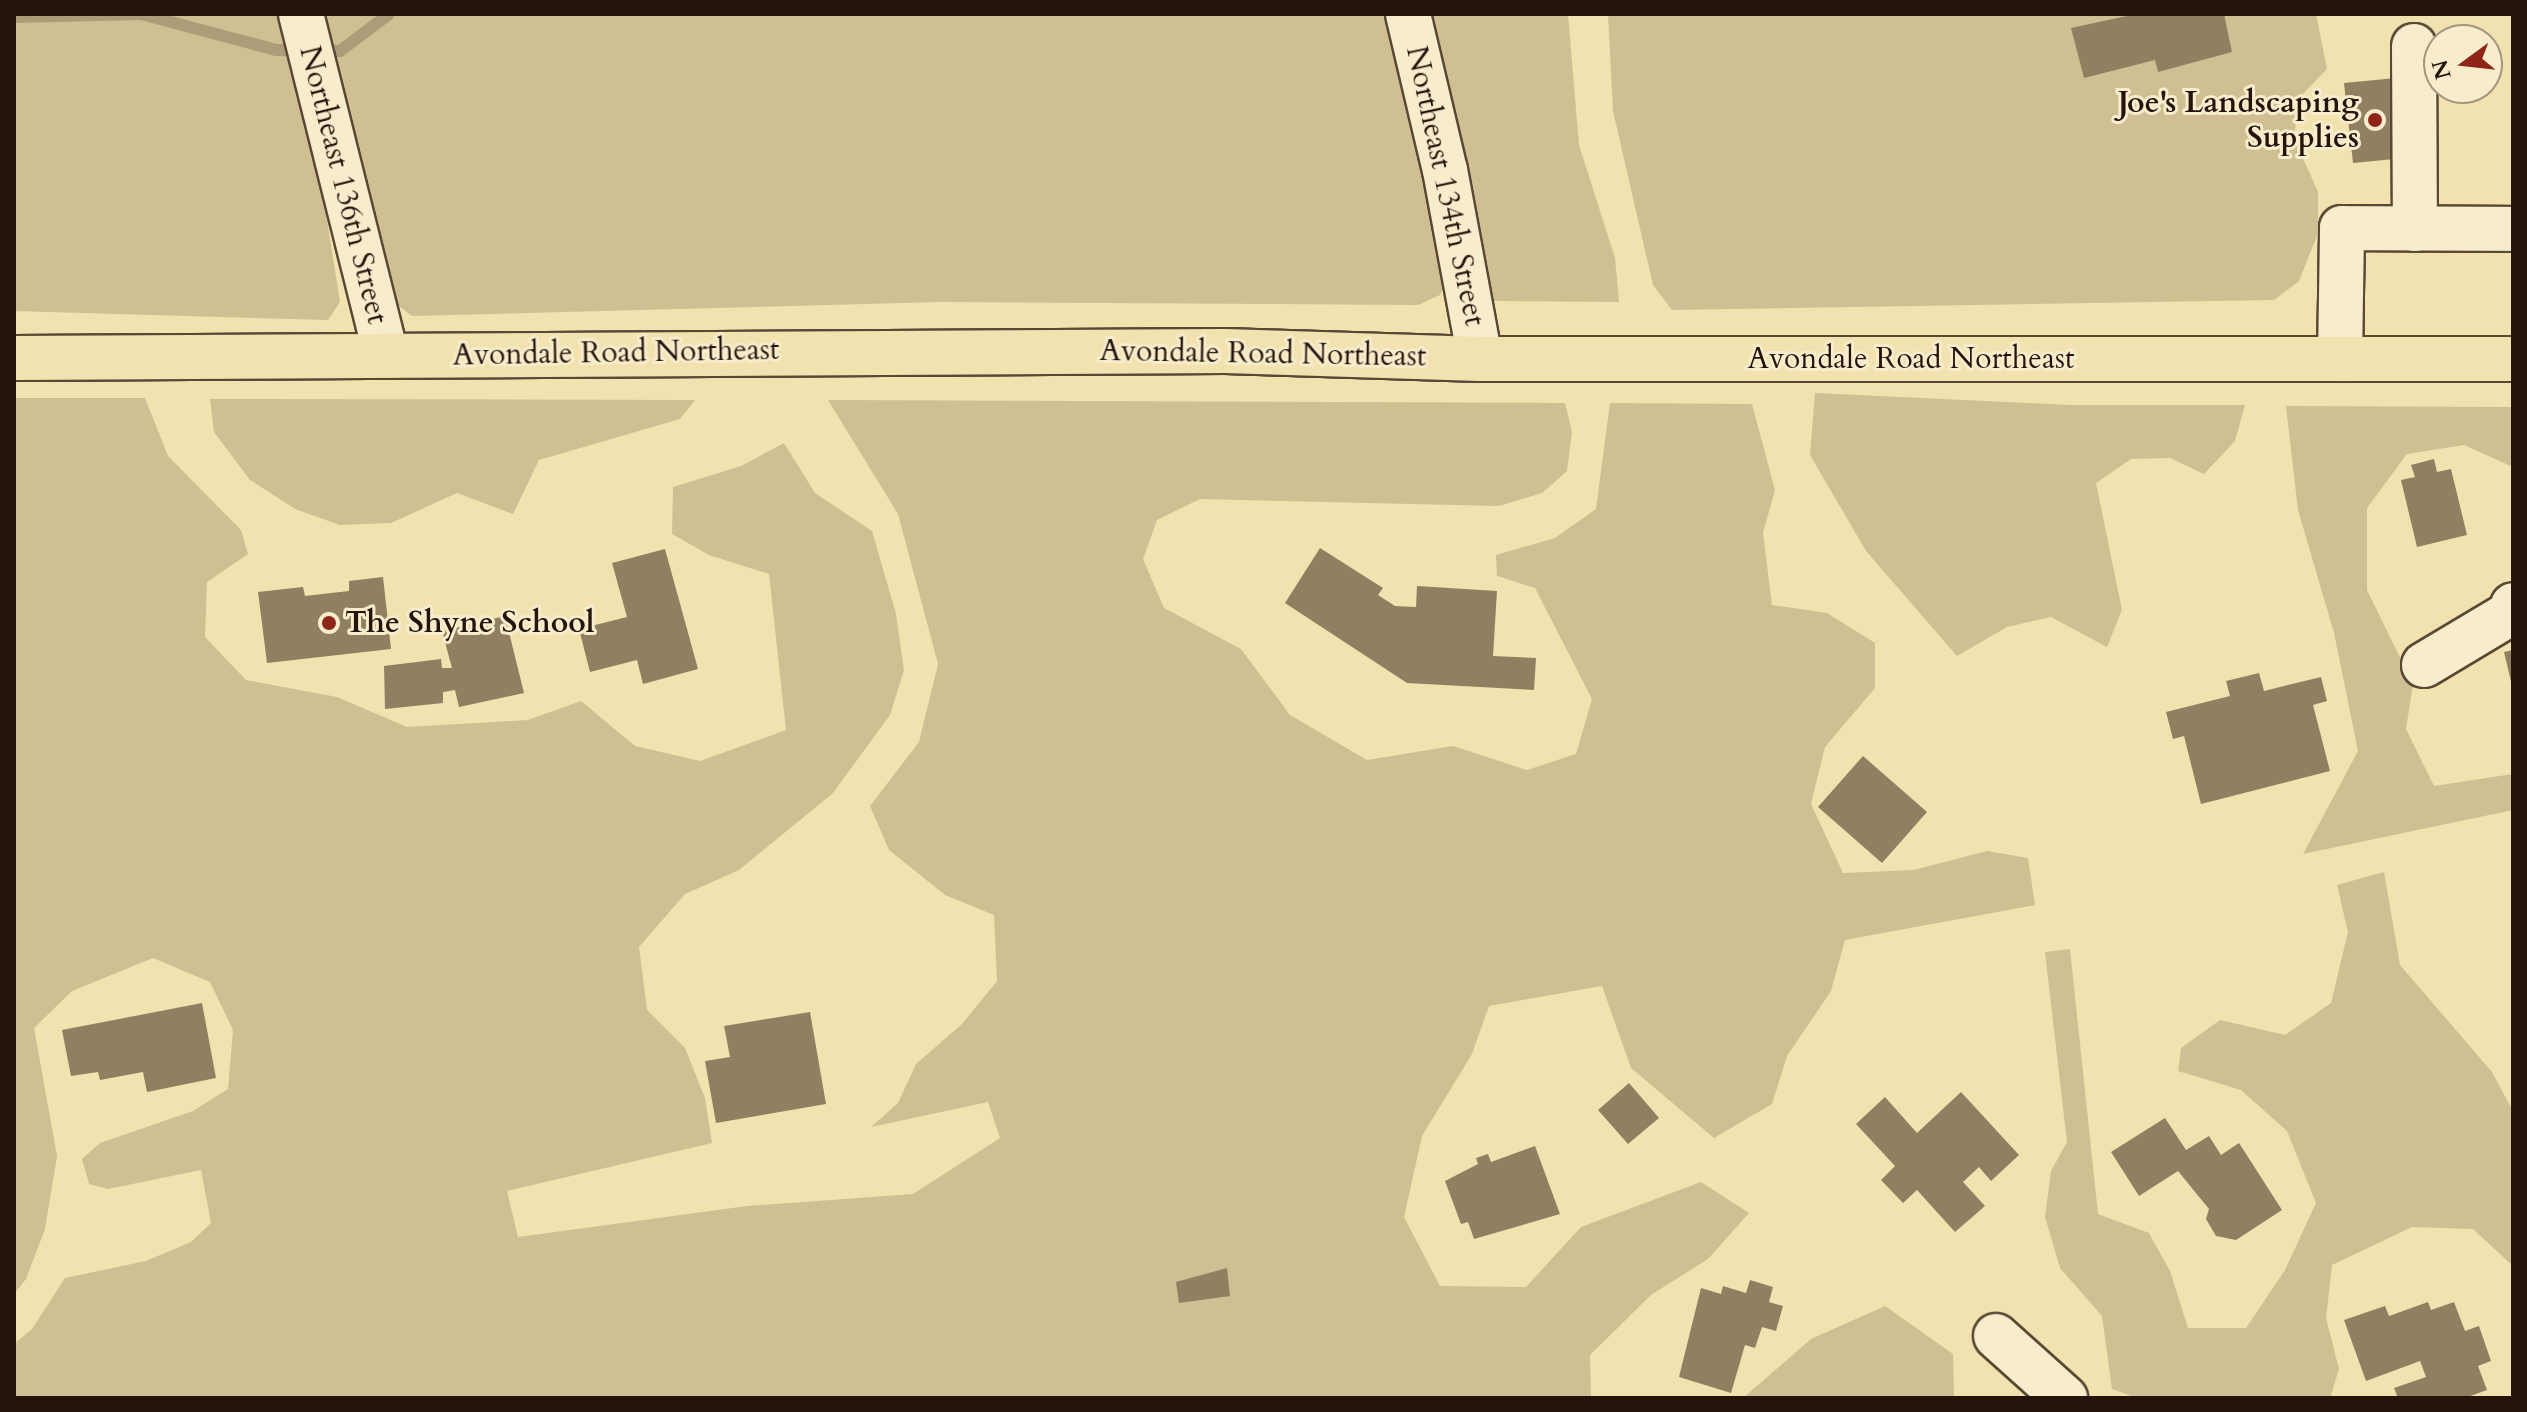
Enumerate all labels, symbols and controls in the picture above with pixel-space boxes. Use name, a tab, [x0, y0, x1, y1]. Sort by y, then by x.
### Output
north arrow	[2423, 24, 2503, 104]
street label: Northeast 136th Street	[291, 42, 395, 328]
street label: Northeast 134th Street	[1398, 43, 1492, 329]
text: N	[2425, 57, 2459, 83]
place label: Joe's Landscaping Supplies	[2118, 85, 2359, 156]
marker: Joe's Landscaping Supplies	[2366, 111, 2384, 129]
street label: Avondale Road Northeast	[452, 332, 780, 374]
street label: Avondale Road Northeast	[1099, 333, 1427, 375]
street label: Avondale Road Northeast	[1748, 341, 2074, 377]
place label: The Shyne School	[345, 605, 594, 641]
marker: The Shyne School	[320, 614, 338, 632]

